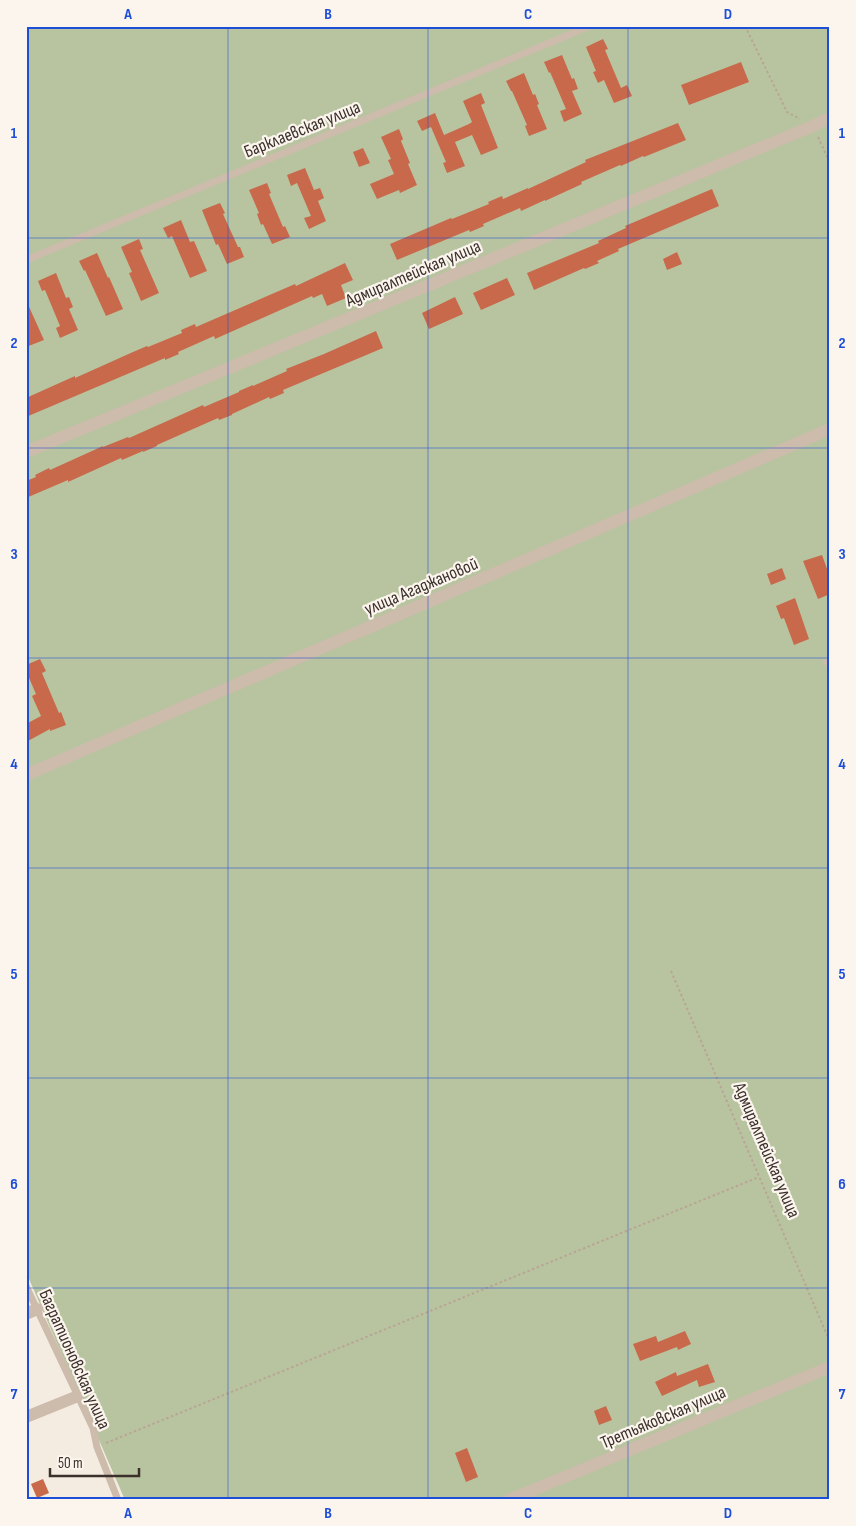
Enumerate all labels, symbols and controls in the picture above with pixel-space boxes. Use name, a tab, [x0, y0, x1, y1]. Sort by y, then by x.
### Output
text: A	[123, 5, 132, 24]
text: B	[324, 5, 332, 24]
text: C	[524, 5, 532, 24]
text: D	[724, 5, 732, 24]
street label: Барклаевская улица	[241, 97, 363, 162]
text: 1	[11, 124, 18, 143]
text: 1	[839, 124, 846, 143]
street label: Адмиралтейская улица	[342, 236, 484, 312]
text: 2	[10, 334, 18, 353]
text: 2	[838, 334, 846, 353]
text: 3	[10, 545, 18, 564]
text: 3	[838, 545, 846, 564]
street label: улица Агаджановой	[361, 553, 481, 620]
text: 4	[10, 755, 18, 774]
text: 4	[838, 755, 846, 774]
text: 5	[10, 965, 18, 984]
text: 5	[838, 965, 846, 984]
street label: Адмиралтейская улица	[728, 1079, 804, 1221]
text: 6	[10, 1175, 18, 1194]
text: 6	[838, 1175, 846, 1194]
street label: Багратионовская улица	[34, 1286, 115, 1432]
street label: Третьяковская улица	[598, 1382, 729, 1453]
text: 7	[11, 1385, 18, 1404]
text: 7	[839, 1385, 846, 1404]
scale bar	[50, 1446, 139, 1478]
text: 50 m	[58, 1454, 83, 1473]
text: A	[123, 1504, 132, 1523]
text: B	[324, 1504, 332, 1523]
text: C	[524, 1504, 532, 1523]
text: D	[724, 1504, 732, 1523]

